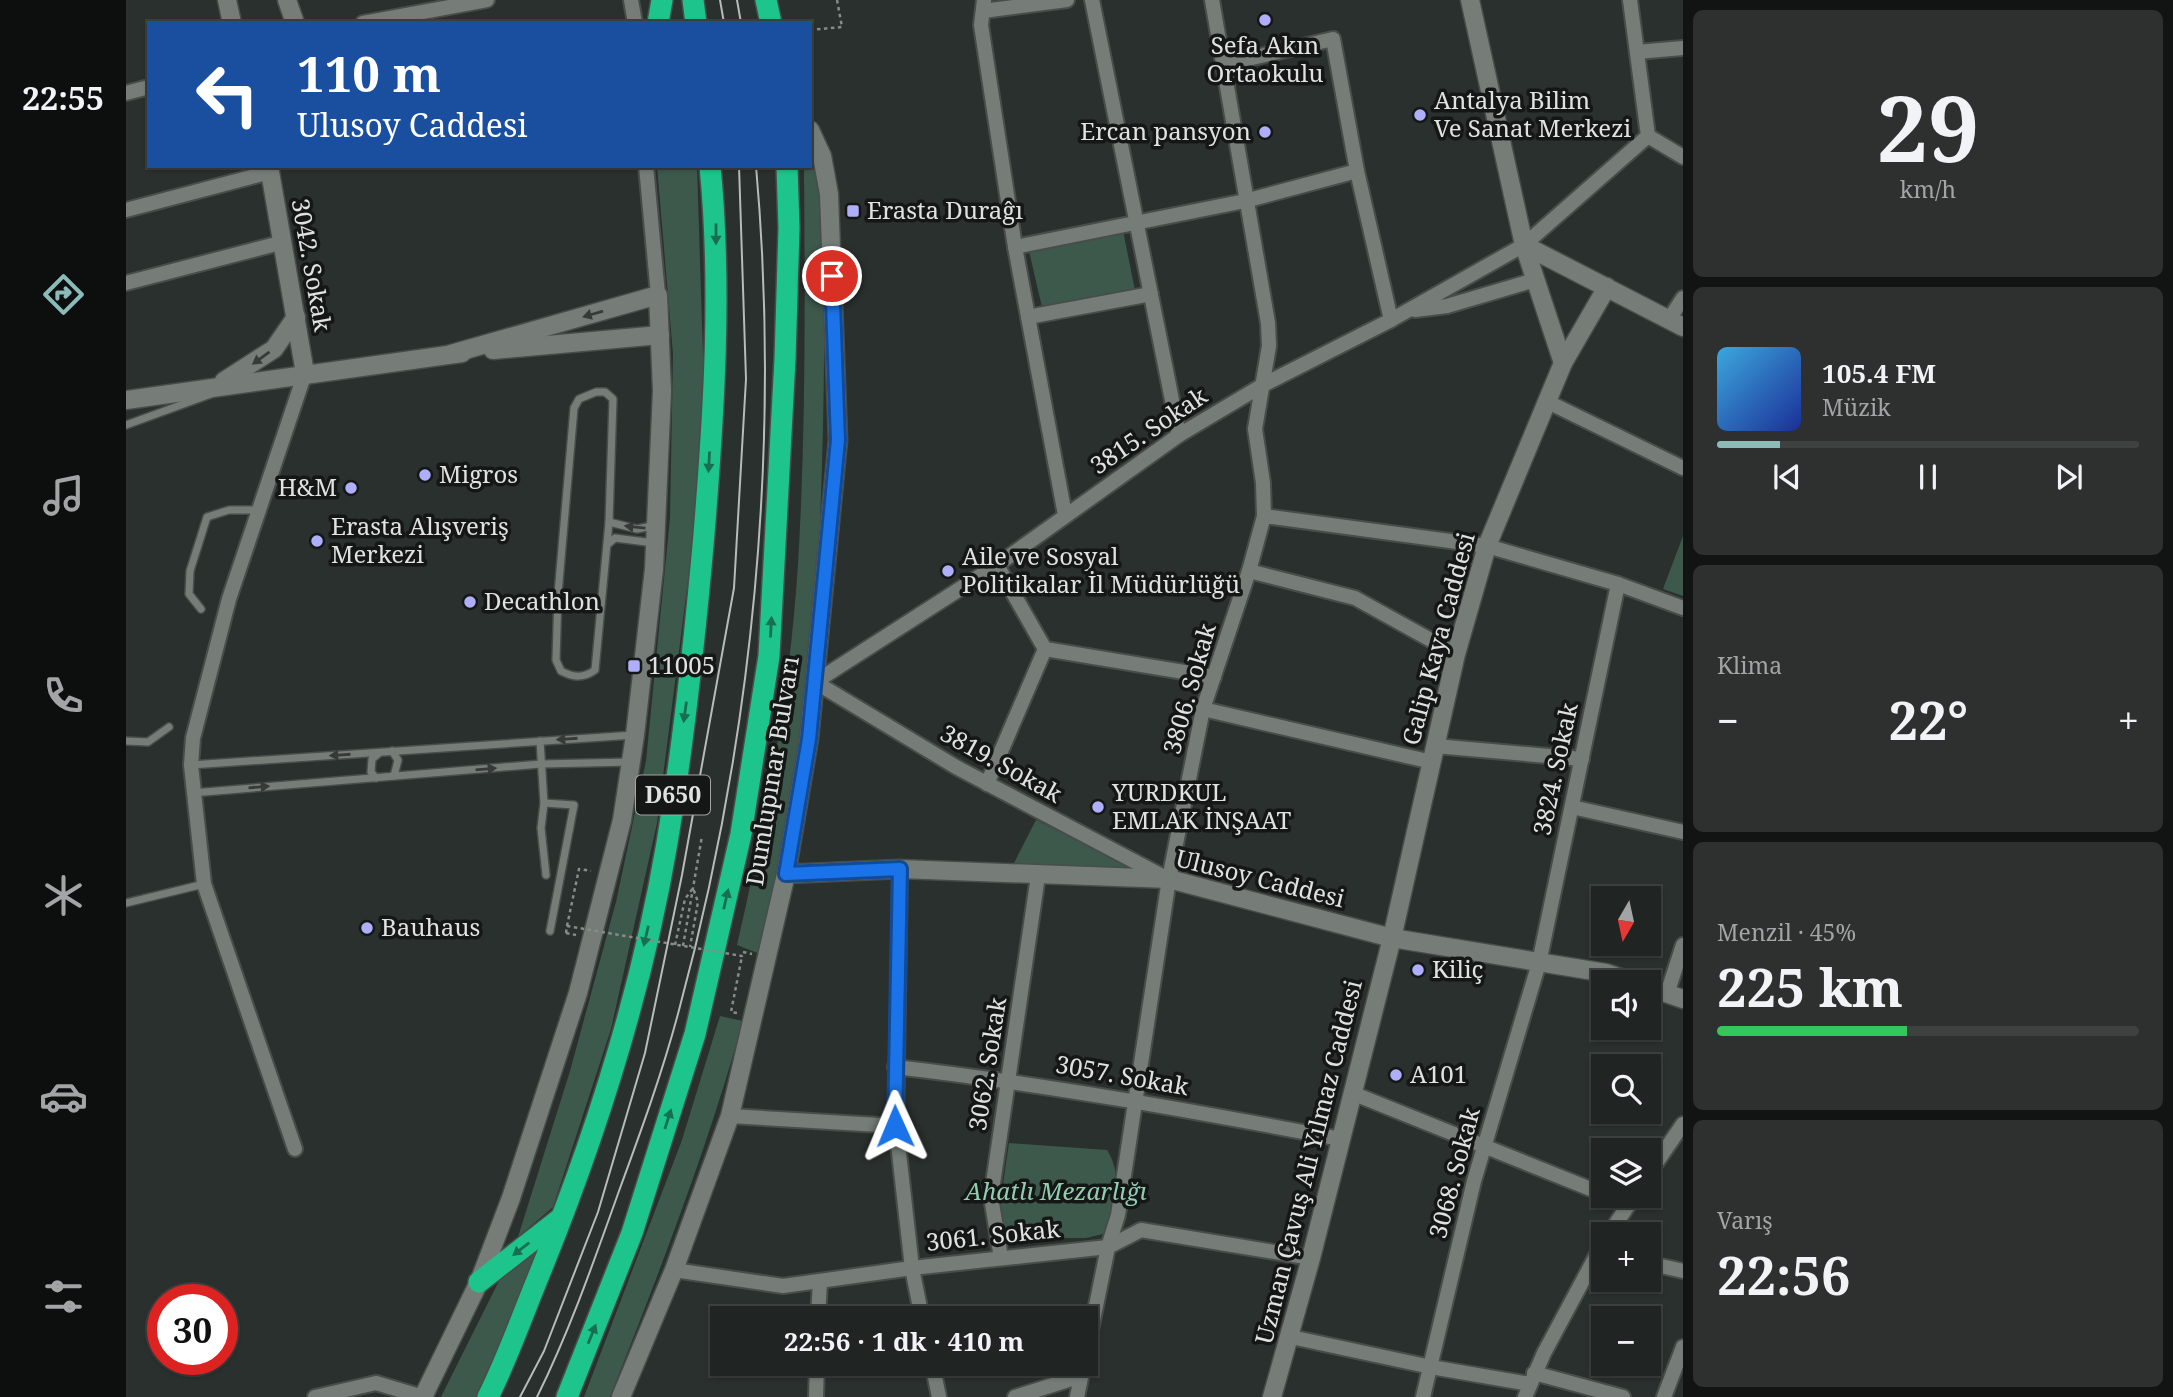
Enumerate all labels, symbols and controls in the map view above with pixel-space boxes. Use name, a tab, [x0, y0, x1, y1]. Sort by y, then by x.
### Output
marker: Sefa Akın Ortaokulu	[1257, 12, 1273, 28]
place label: Sefa Akın Ortaokulu	[1207, 28, 1323, 89]
text: 110 m	[297, 40, 441, 106]
icon: left	[182, 49, 273, 140]
text: 29	[1877, 65, 1979, 189]
text: 22:55	[22, 76, 104, 119]
place label: Antalya Bilim Ve Sanat Merkezi	[1434, 83, 1631, 144]
text: Ulusoy Caddesi	[297, 103, 528, 146]
marker: Antalya Bilim Ve Sanat Merkezi	[1412, 107, 1428, 123]
place label: Ercan pansyon	[1080, 114, 1251, 147]
marker: Ercan pansyon	[1257, 124, 1273, 140]
text: km/h	[1900, 173, 1956, 205]
place label: Erasta Duraĝı	[867, 193, 1023, 226]
street label: 3042. Sokak	[285, 196, 341, 335]
marker: Erasta Duraĝı	[845, 203, 861, 219]
one-way arrow	[710, 223, 722, 245]
pin	[802, 246, 862, 306]
icon: arrive	[813, 257, 851, 295]
icon: directions	[39, 270, 88, 319]
one-way arrow	[581, 309, 603, 320]
one-way arrow	[252, 351, 270, 365]
text: 105.4 FM	[1822, 355, 1936, 391]
street label: 3815. Sokak	[1083, 378, 1214, 481]
text: Müzik	[1822, 391, 1891, 423]
one-way arrow	[703, 451, 714, 473]
place label: Migros	[439, 457, 518, 490]
icon: previous	[1768, 458, 1806, 496]
icon: pause	[1909, 458, 1947, 496]
icon: next	[2050, 458, 2088, 496]
marker: Migros	[417, 467, 433, 483]
place label: H&M	[278, 470, 337, 503]
icon: music	[39, 471, 88, 520]
marker: H&M	[343, 480, 359, 496]
place label: Erasta Alışveriş Merkezi	[331, 509, 509, 570]
one-way arrow	[624, 521, 646, 532]
street label: Galip Kaya Caddesi	[1393, 528, 1482, 749]
marker: Erasta Alışveriş Merkezi	[309, 533, 325, 549]
place label: Aile ve Sosyal Politikalar İl Müdürlüğü	[962, 539, 1240, 600]
marker: Aile ve Sosyal Politikalar İl Müdürlüğü	[940, 563, 956, 579]
place label: Decathlon	[484, 584, 600, 617]
marker: Decathlon	[462, 594, 478, 610]
one-way arrow	[766, 616, 777, 638]
street label: 3806. Sokak	[1154, 619, 1223, 758]
place label: 11005	[648, 648, 715, 681]
text: Klima	[1717, 649, 1782, 681]
street label: Dumlupınar Bulvarı	[737, 653, 806, 888]
marker: 11005	[626, 658, 642, 674]
icon: phone	[39, 671, 88, 720]
text: 22°	[1889, 684, 1968, 755]
text: −	[1717, 694, 1739, 746]
text: +	[2118, 694, 2139, 746]
street label: 3824. Sokak	[1524, 699, 1585, 838]
one-way arrow	[679, 701, 690, 723]
street label: 3819. Sokak	[935, 716, 1069, 810]
one-way arrow	[556, 734, 578, 745]
one-way arrow	[329, 750, 351, 761]
one-way arrow	[475, 763, 497, 774]
place label: YURDKUL EMLAK İNŞAAT	[1111, 775, 1291, 836]
road number: D650	[636, 776, 710, 814]
one-way arrow	[249, 781, 271, 792]
marker: YURDKUL EMLAK İNŞAAT	[1090, 799, 1106, 815]
street label: Ulusoy Caddesi	[1172, 841, 1349, 915]
icon: climate	[39, 871, 88, 920]
north arrow	[1591, 886, 1661, 956]
map controls	[1591, 886, 1661, 1376]
one-way arrow	[720, 888, 731, 910]
place label: Bauhaus	[381, 910, 480, 943]
text: Menzil · 45%	[1717, 916, 1856, 948]
marker: Bauhaus	[359, 920, 375, 936]
one-way arrow	[640, 925, 651, 947]
text: 225 km	[1717, 951, 1903, 1022]
place label: Kiliç	[1432, 952, 1483, 985]
marker: Kiliç	[1410, 962, 1426, 978]
button: sound	[1591, 970, 1661, 1040]
street label: Uzman Çavuş Ali Yılmaz Caddesi	[1246, 976, 1369, 1347]
street label: 3062. Sokak	[960, 994, 1013, 1133]
street label: 3057. Sokak	[1053, 1047, 1192, 1103]
button: search	[1591, 1054, 1661, 1124]
place label: A101	[1410, 1057, 1467, 1090]
marker: A101	[1388, 1067, 1404, 1083]
icon: car	[39, 1072, 88, 1121]
position arrow	[858, 1089, 932, 1163]
street label: 3068. Sokak	[1420, 1103, 1487, 1242]
one-way arrow	[663, 1108, 674, 1129]
button: layers	[1591, 1138, 1661, 1208]
park label: Ahatlı Mezarlığı	[963, 1174, 1147, 1207]
text: Varış	[1717, 1204, 1773, 1236]
street label: 3061. Sokak	[924, 1211, 1062, 1258]
button: +	[1591, 1222, 1661, 1292]
text: 22:56	[1717, 1239, 1850, 1310]
one-way arrow	[512, 1241, 530, 1255]
icon: filters	[39, 1272, 88, 1321]
speed limit sign: 30	[147, 1284, 238, 1375]
button: −	[1591, 1306, 1661, 1376]
one-way arrow	[587, 1323, 598, 1344]
text: 22:56 · 1 dk · 410 m	[784, 1323, 1024, 1359]

